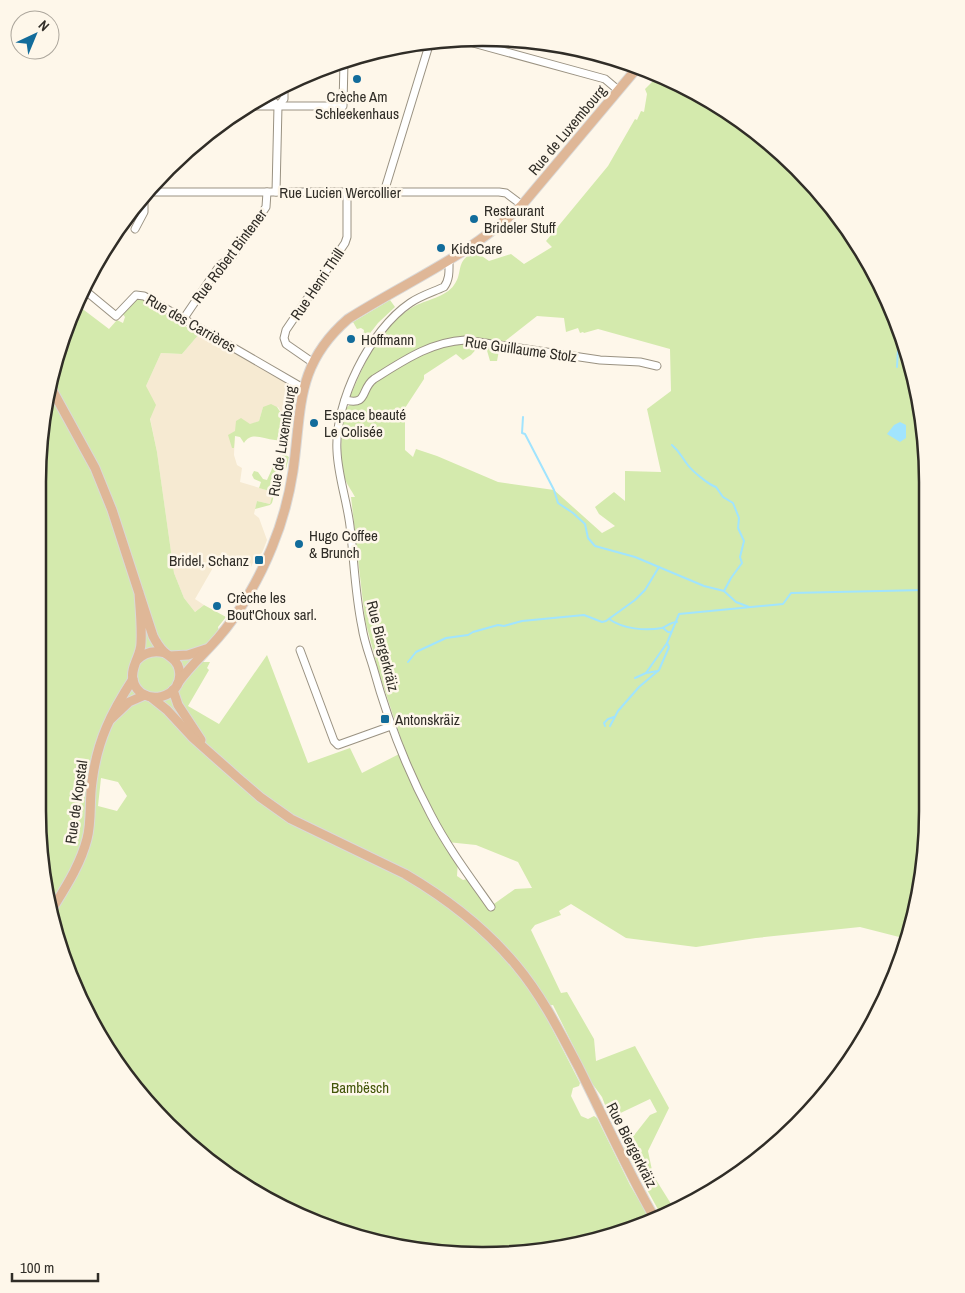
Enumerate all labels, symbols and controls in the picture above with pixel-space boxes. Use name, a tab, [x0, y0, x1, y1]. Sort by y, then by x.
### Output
north arrow	[10, 10, 60, 60]
text: N	[35, 16, 53, 35]
marker: Crèche Am Schleekenhaus	[351, 73, 363, 85]
street label: Rue de Luxembourg	[523, 80, 611, 179]
place label: Crèche Am Schleekenhaus	[315, 86, 399, 124]
street label: Rue Lucien Wercollier	[279, 182, 401, 203]
place label: Restaurant Brideler Stuff	[484, 200, 556, 238]
street label: Rue Robert Bintener	[187, 205, 271, 307]
marker: Restaurant Brideler Stuff	[468, 213, 480, 225]
place label: KidsCare	[451, 238, 502, 259]
marker: KidsCare	[435, 242, 447, 254]
street label: Rue Henri Thill	[285, 244, 349, 324]
street label: Rue des Carrières	[142, 289, 240, 357]
place label: Hoffmann	[361, 329, 414, 350]
street label: Rue Guillaume Stolz	[464, 331, 578, 367]
marker: Hoffmann	[345, 333, 357, 345]
street label: Rue de Luxembourg	[263, 384, 301, 498]
place label: Espace beauté Le Colisée	[324, 404, 406, 442]
marker: Espace beauté Le Colisée	[308, 417, 320, 429]
place label: Hugo Coffee & Brunch	[309, 525, 378, 563]
marker: Hugo Coffee & Brunch	[293, 538, 305, 550]
place label: Bridel, Schanz	[169, 550, 249, 571]
marker: Bridel, Schanz	[253, 554, 265, 566]
place label: Crèche les Bout'Choux sarl.	[227, 587, 317, 625]
street label: Rue Biergerkräiz	[362, 598, 404, 694]
marker: Crèche les Bout'Choux sarl.	[211, 600, 223, 612]
place label: Antonskräiz	[394, 709, 460, 730]
marker: Antonskräiz	[379, 713, 391, 725]
street label: Rue de Kopstal	[60, 759, 92, 845]
park label: Bambësch	[331, 1077, 389, 1098]
street label: Rue Biergerkräiz	[602, 1099, 662, 1191]
scale bar	[12, 1250, 99, 1282]
text: 100 m	[20, 1257, 54, 1278]

